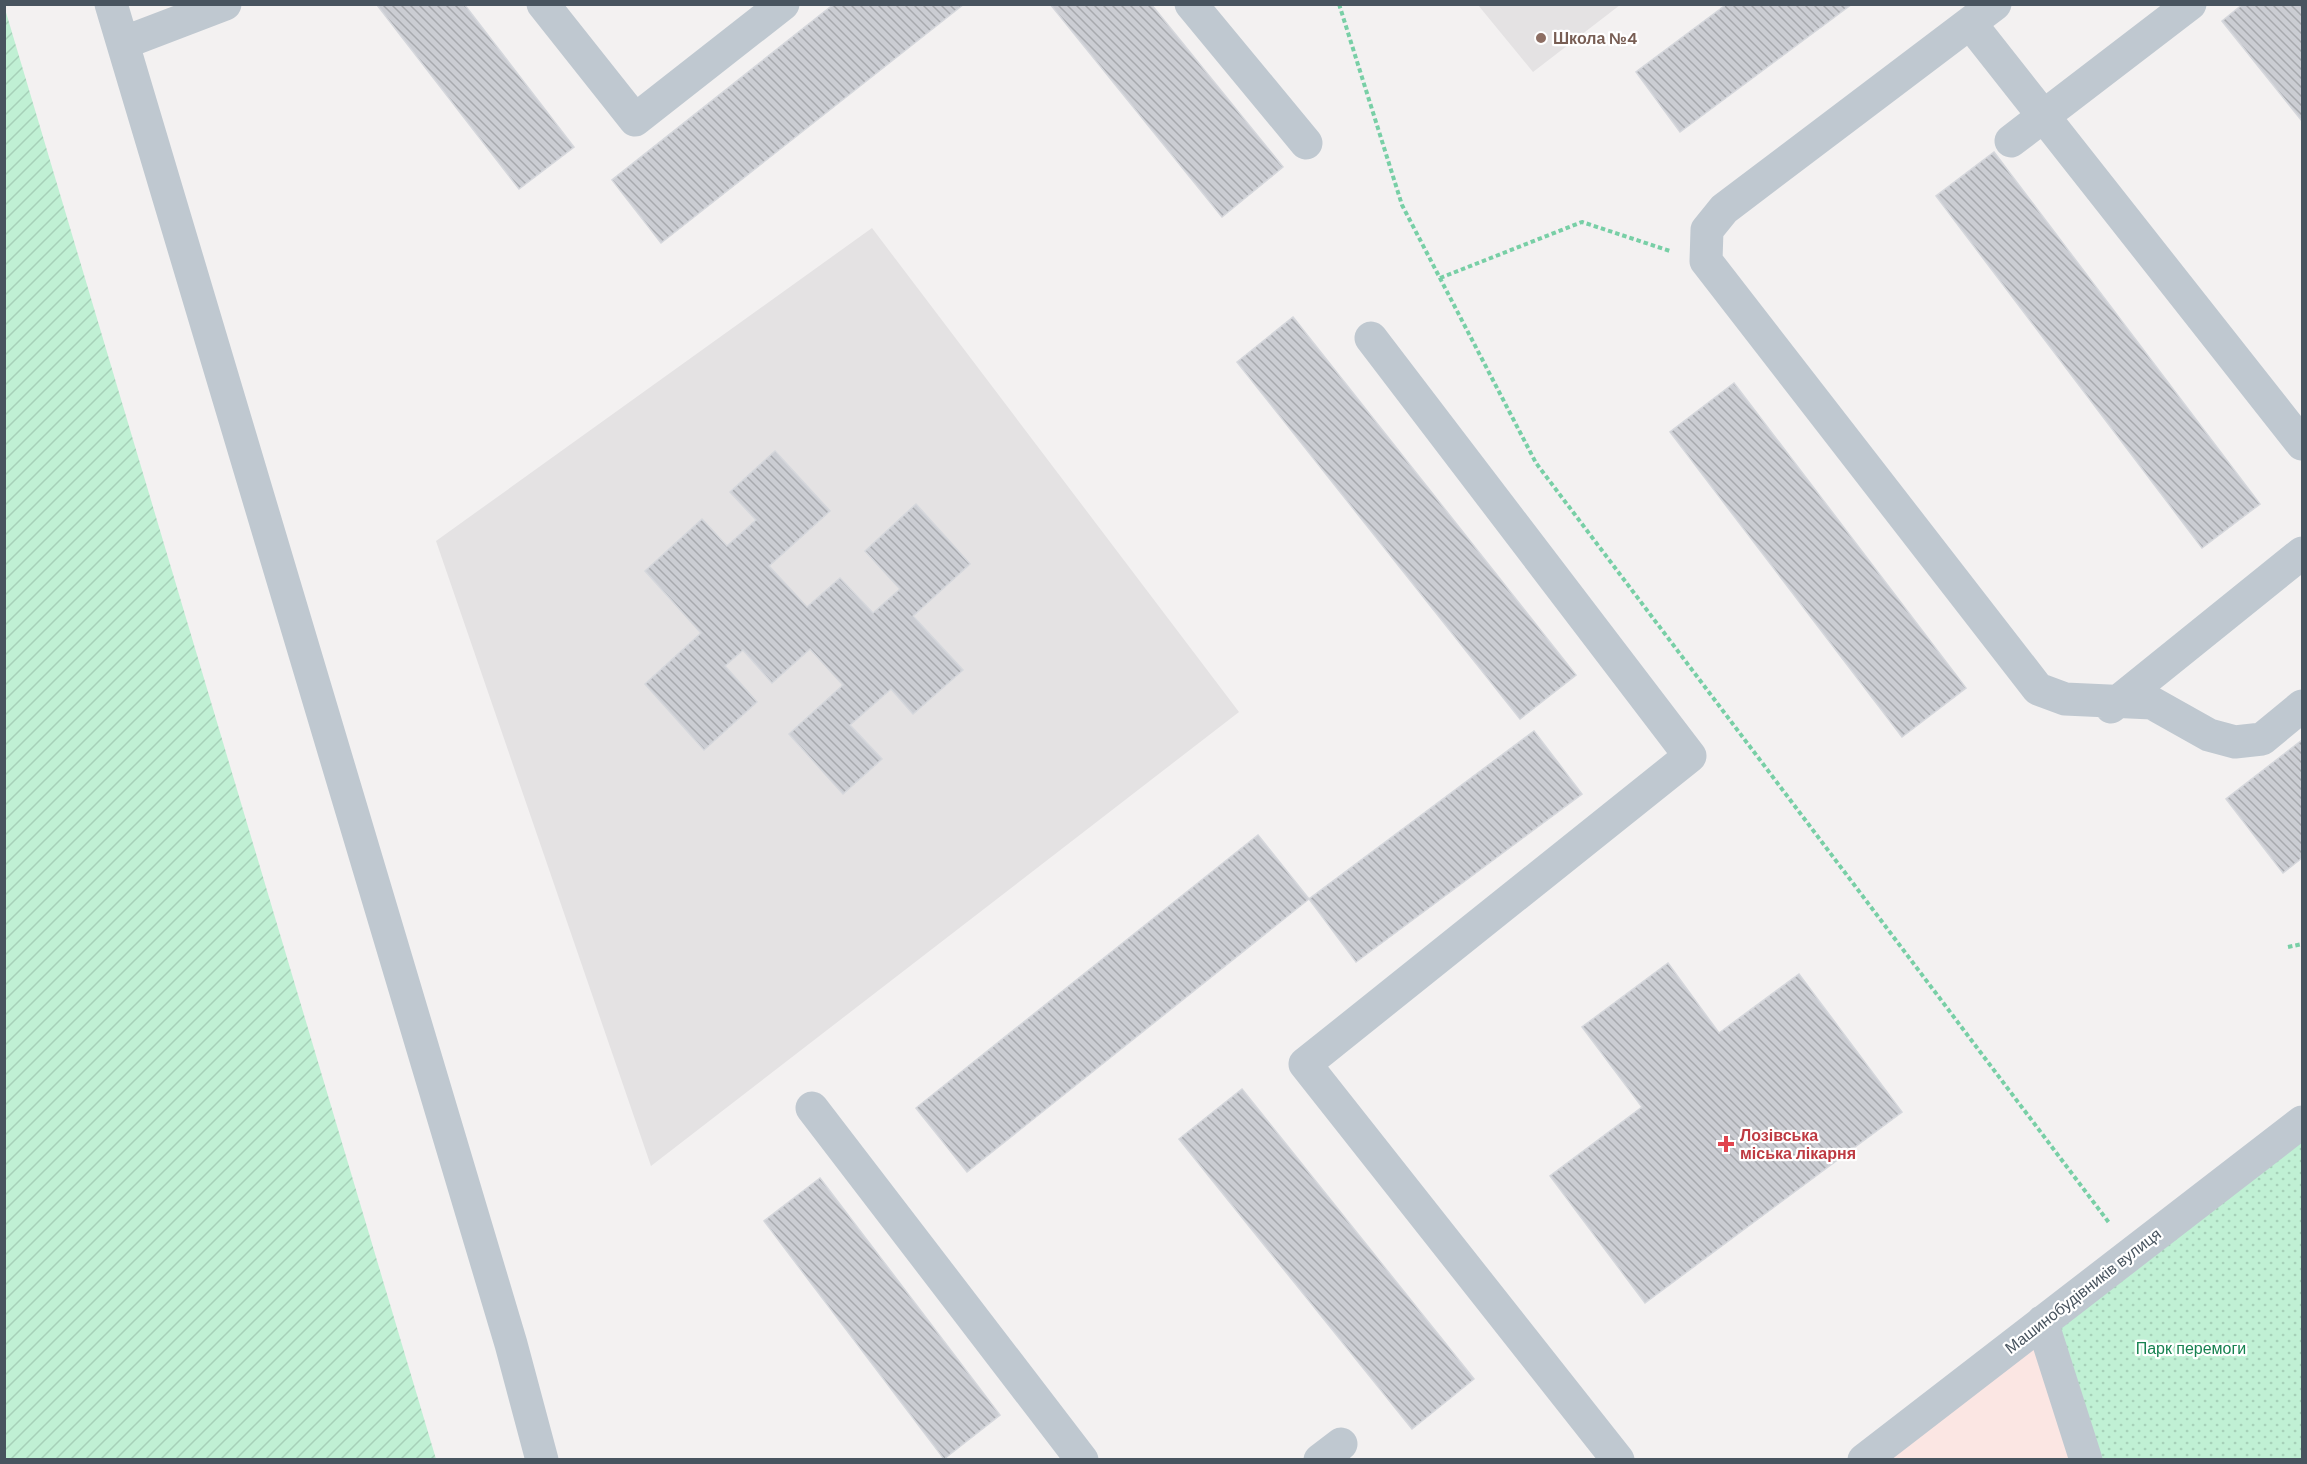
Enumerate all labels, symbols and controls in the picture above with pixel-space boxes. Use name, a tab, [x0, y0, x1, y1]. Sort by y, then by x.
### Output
place label: Школа №4	[1553, 28, 1637, 49]
marker: Школа №4	[1534, 31, 1548, 45]
place label: Лозівська міська лікарня	[1740, 1125, 1856, 1164]
marker: Лозівська міська лікарня	[1717, 1135, 1735, 1153]
street label: Машинобудівників вулиця	[2001, 1223, 2165, 1359]
park label: Парк перемоги	[2136, 1338, 2246, 1359]

